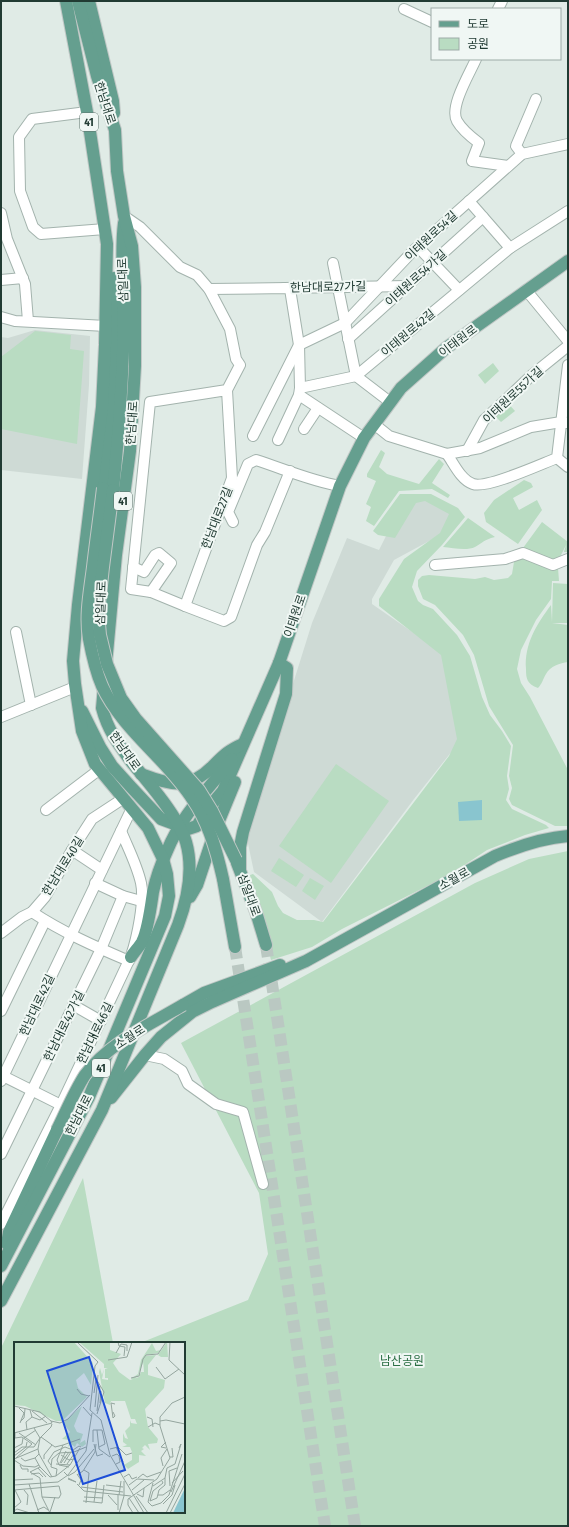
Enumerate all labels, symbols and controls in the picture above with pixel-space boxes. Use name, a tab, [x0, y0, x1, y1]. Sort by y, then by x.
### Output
legend	[431, 8, 561, 60]
text: 도로	[467, 17, 489, 31]
text: 공원	[467, 37, 489, 51]
street label: 한남대로	[92, 80, 118, 126]
road number: 41	[80, 113, 98, 131]
street label: 이태원로54길	[402, 208, 460, 264]
street label: 이태원로54가길	[382, 247, 450, 309]
street label: 삼일대로	[115, 258, 131, 302]
street label: 한남대로27가길	[290, 279, 366, 295]
street label: 이태원로42길	[378, 306, 438, 360]
street label: 이태원로	[436, 322, 480, 360]
street label: 이태원로55가길	[480, 364, 546, 426]
street label: 한남대로	[123, 400, 141, 446]
street label: 한남대로27길	[199, 485, 235, 551]
road number: 41	[114, 492, 132, 510]
street label: 삼일대로	[93, 581, 109, 625]
street label: 이태원로	[281, 593, 309, 639]
street label: 한남대로	[107, 729, 143, 773]
street label: 한남대로40길	[39, 834, 87, 898]
street label: 소월로	[436, 865, 472, 893]
street label: 삼일대로	[235, 872, 263, 918]
street label: 한남대로42길	[17, 972, 57, 1038]
street label: 한남대로42가길	[41, 988, 87, 1064]
street label: 한남대로46길	[74, 1000, 116, 1066]
street label: 소월로	[112, 1022, 148, 1052]
road number: 41	[92, 1059, 110, 1077]
street label: 한남대로	[63, 1092, 95, 1138]
inset map	[14, 1342, 185, 1513]
park label: 남산공원	[380, 1354, 424, 1368]

